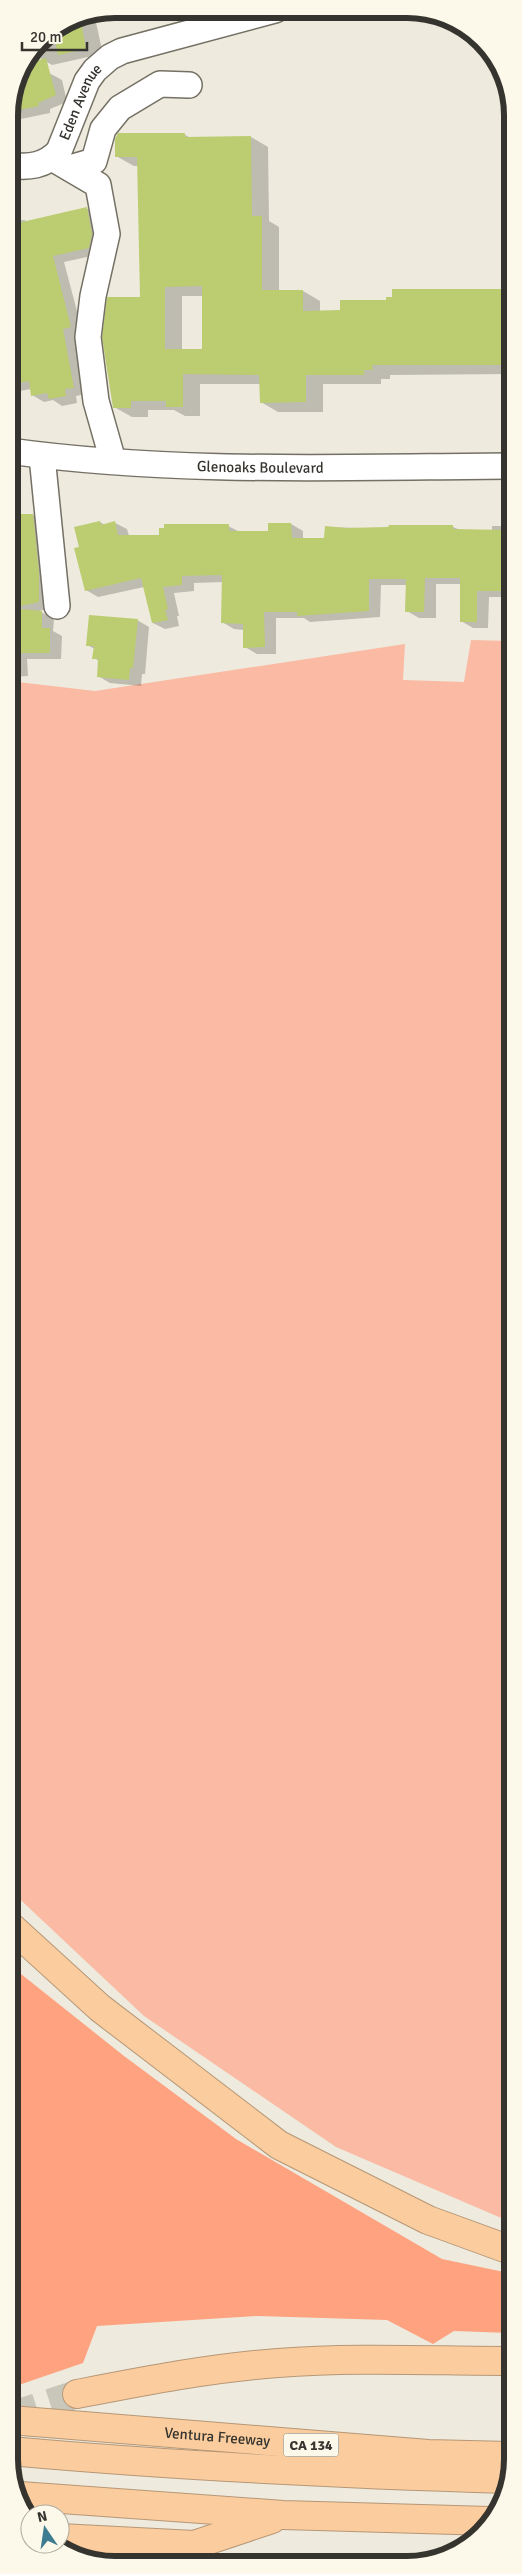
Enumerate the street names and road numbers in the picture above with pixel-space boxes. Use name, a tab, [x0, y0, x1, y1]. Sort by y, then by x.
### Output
street label: Eden Avenue	[55, 59, 105, 143]
street label: Glenoaks Boulevard	[197, 457, 324, 477]
street label: Ventura Freeway	[164, 2424, 271, 2450]
road number: CA 134	[284, 2434, 338, 2456]

